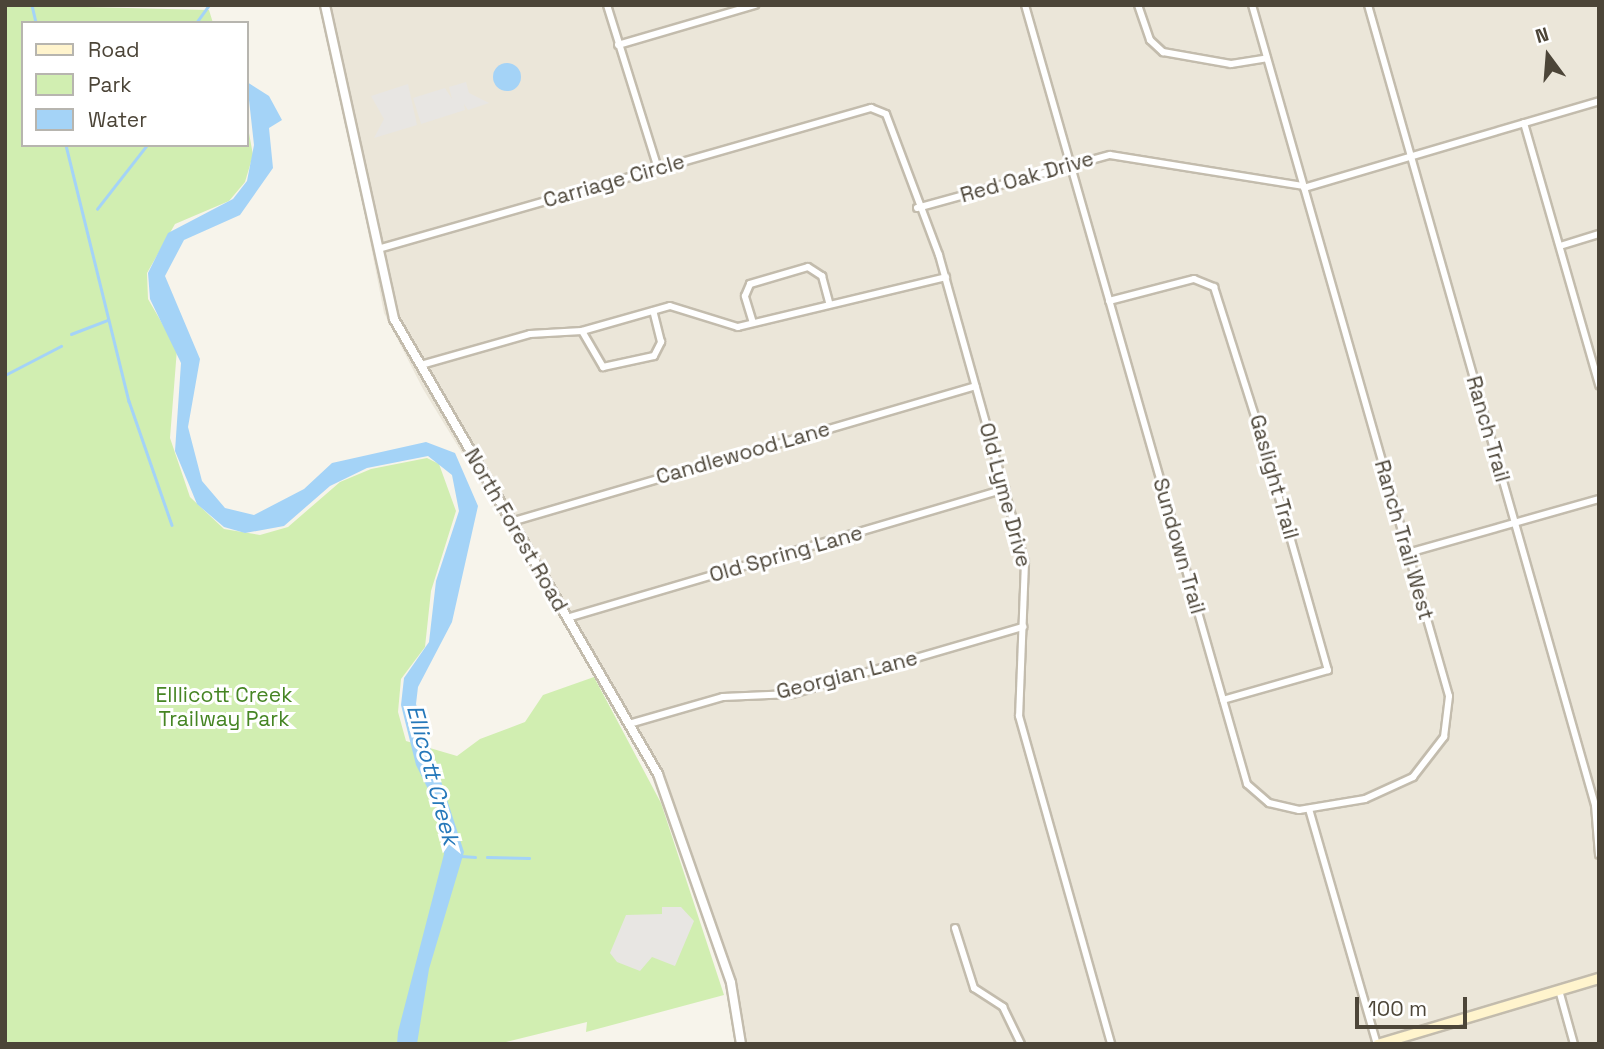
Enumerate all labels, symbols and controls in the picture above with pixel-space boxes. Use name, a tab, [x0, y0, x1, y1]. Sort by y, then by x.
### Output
legend	[21, 21, 248, 147]
north arrow	[1513, 21, 1583, 91]
text: N	[1533, 22, 1552, 49]
text: Road	[88, 36, 140, 63]
text: Park	[88, 71, 132, 98]
text: Water	[88, 106, 147, 133]
street label: Red Oak Drive	[957, 146, 1097, 208]
street label: Carriage Circle	[540, 149, 688, 213]
street label: Ranch Trail	[1461, 373, 1515, 485]
street label: Gaslight Trail	[1244, 412, 1304, 542]
street label: Candlewood Lane	[653, 416, 833, 490]
street label: Old Lyme Drive	[974, 420, 1036, 570]
street label: North Forest Road	[459, 444, 573, 616]
street label: Ranch Trail West	[1369, 457, 1439, 623]
street label: Sundown Trail	[1148, 475, 1210, 617]
street label: Old Spring Lane	[707, 520, 865, 588]
street label: Georgian Lane	[774, 645, 920, 705]
park label: Elllicott Creek Trailway Park	[156, 682, 292, 732]
water label: Ellicott Creek	[401, 702, 465, 848]
scale bar	[1359, 982, 1471, 1026]
text: 100 m	[1368, 995, 1427, 1022]

